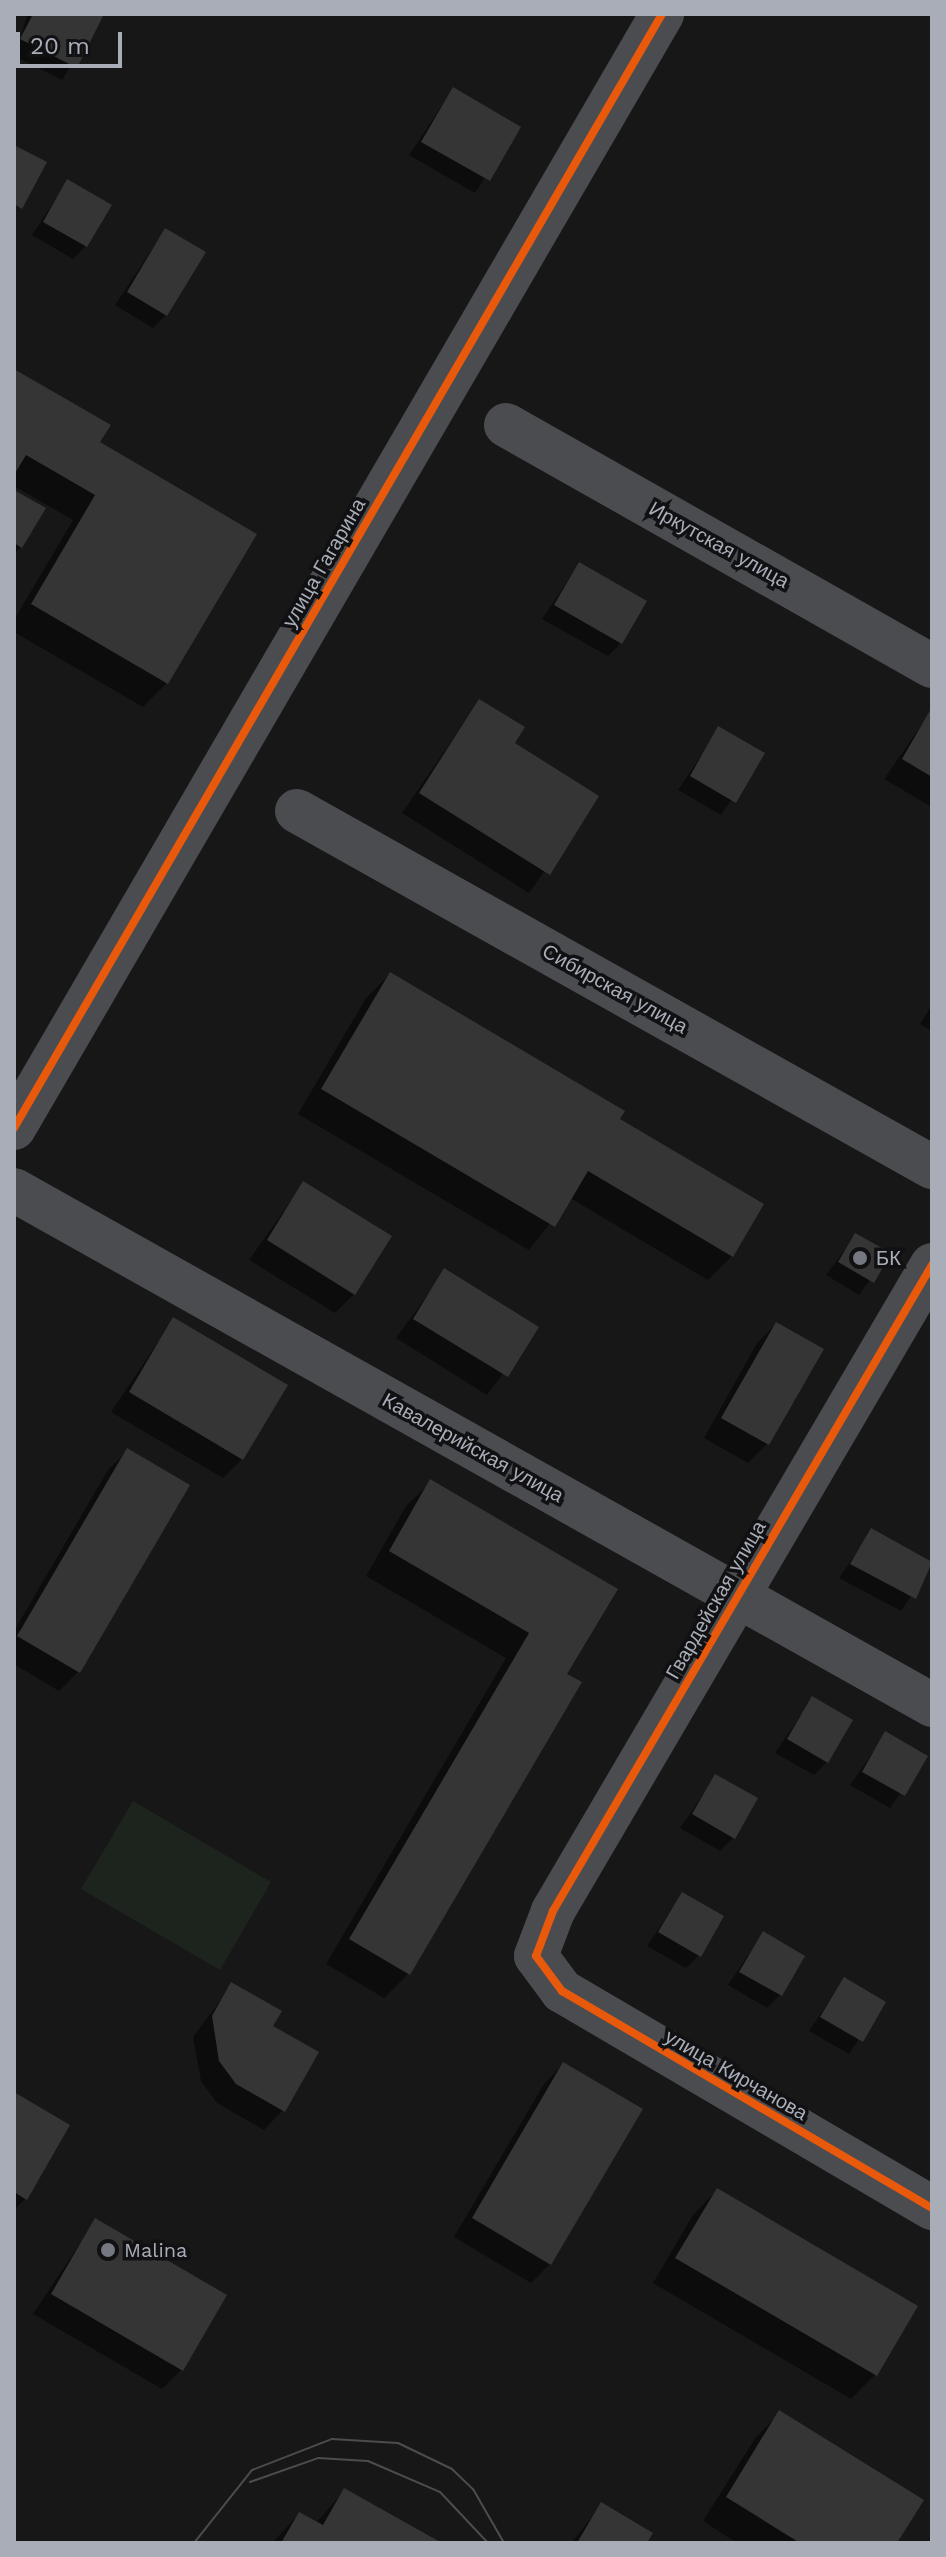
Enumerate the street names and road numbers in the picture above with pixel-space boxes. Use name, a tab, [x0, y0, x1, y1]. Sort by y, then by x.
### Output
street label: улица Гагарина	[277, 494, 371, 632]
street label: Иркутская улица	[645, 497, 793, 593]
street label: Сибирская улица	[538, 939, 692, 1039]
street label: Кавалерийская улица	[378, 1388, 568, 1508]
street label: Гвардейская улица	[661, 1517, 771, 1683]
street label: улица Кирчанова	[660, 2024, 812, 2126]

